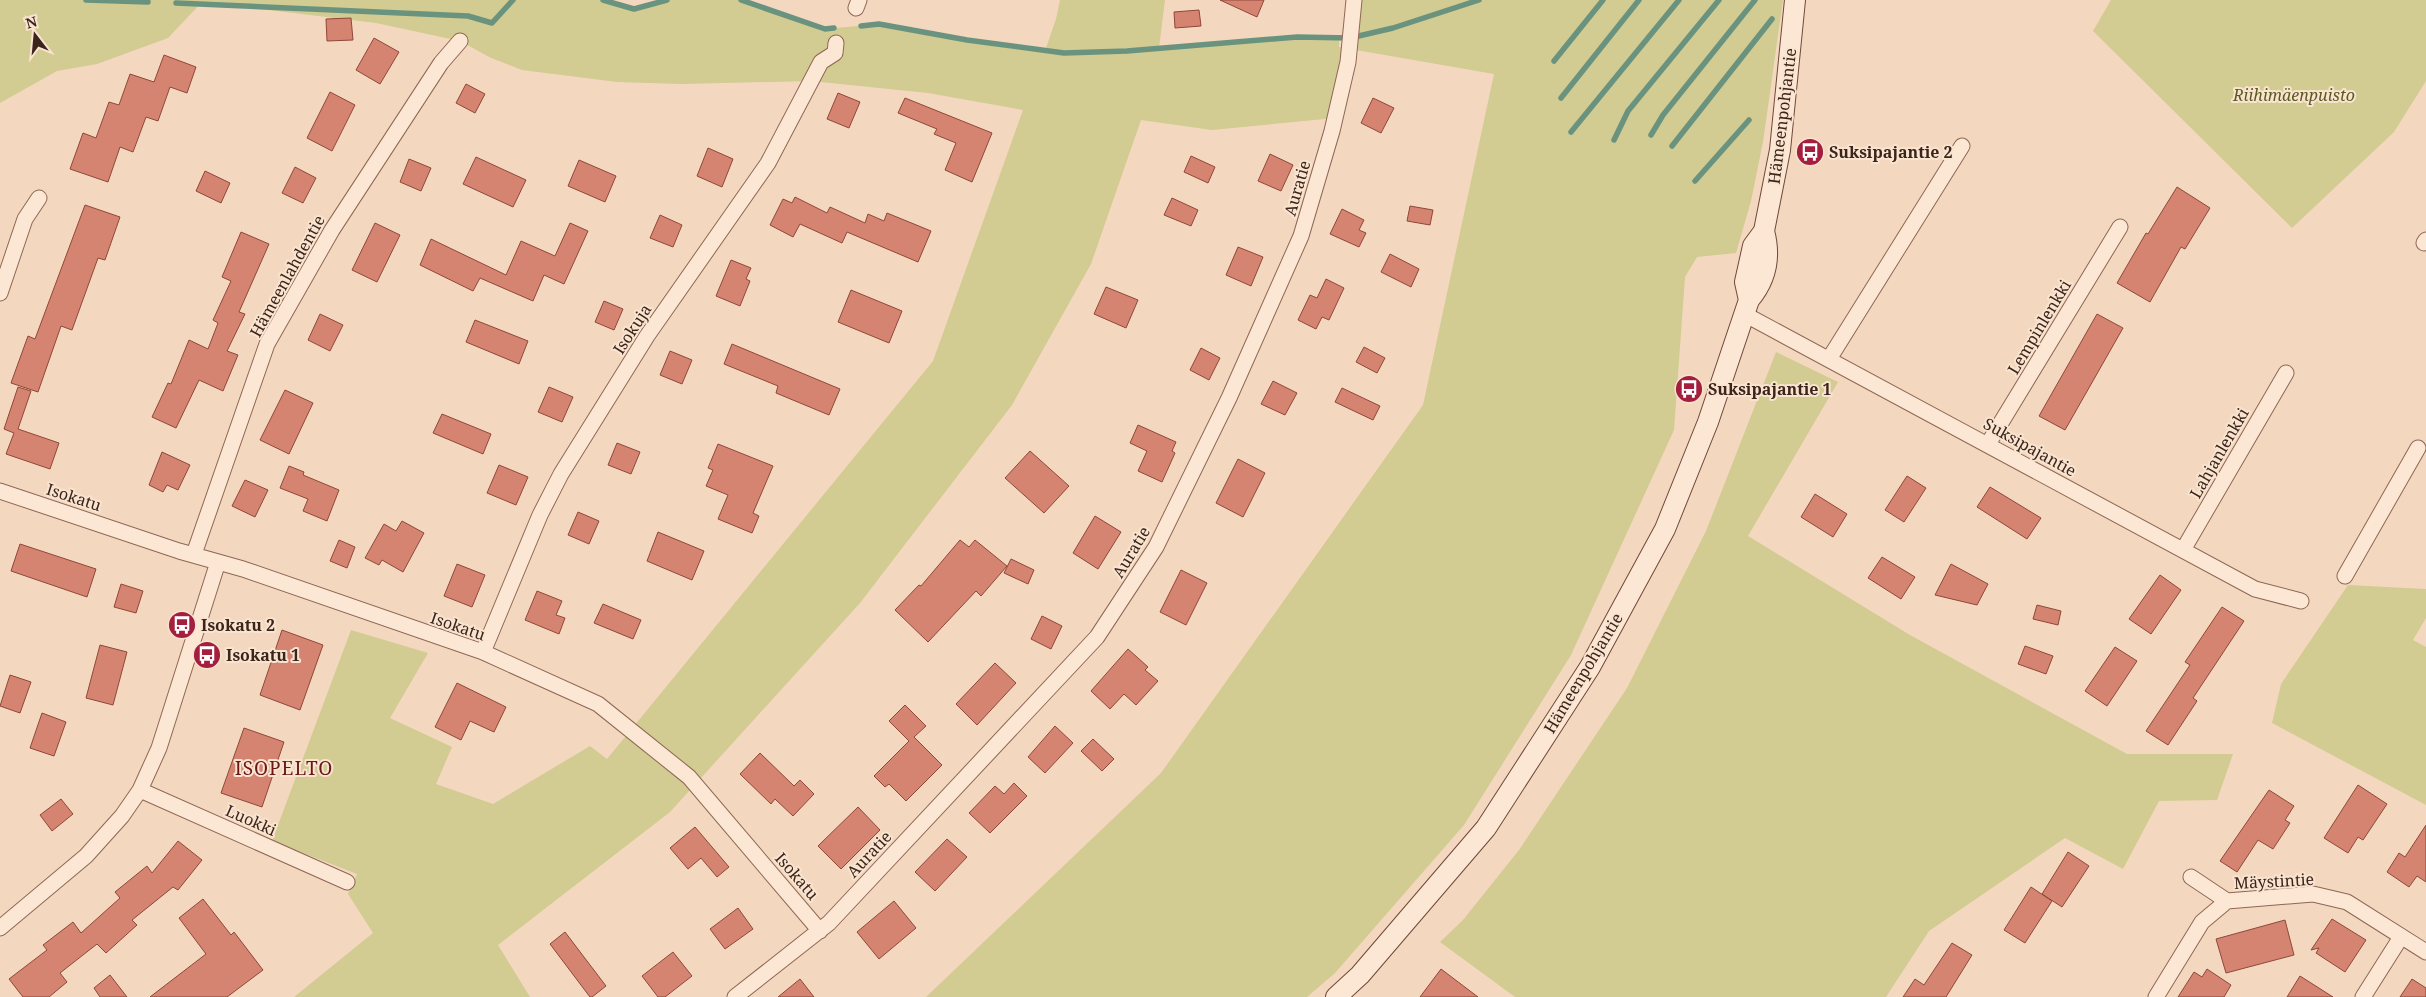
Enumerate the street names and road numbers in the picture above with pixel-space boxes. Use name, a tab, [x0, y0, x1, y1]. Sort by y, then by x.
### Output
street label: Hämeenpohjantie	[1763, 47, 1801, 185]
street label: Auratie	[1279, 158, 1315, 218]
street label: Hämeenlahdentie	[244, 211, 330, 341]
street label: Lempinlenkki	[2002, 276, 2076, 378]
street label: Isokuja	[608, 300, 656, 358]
street label: Lahjanlenkki	[2184, 404, 2254, 502]
street label: Suksipajantie	[1980, 412, 2080, 482]
street label: Isokatu	[44, 478, 104, 516]
street label: Auratie	[1107, 522, 1155, 582]
street label: Isokatu	[428, 606, 488, 646]
street label: Hämeenpohjantie	[1538, 609, 1628, 737]
street label: Luokki	[222, 799, 280, 841]
street label: Auratie	[842, 826, 896, 882]
street label: Isokatu	[770, 847, 824, 905]
street label: Mäystintie	[2233, 868, 2315, 894]

